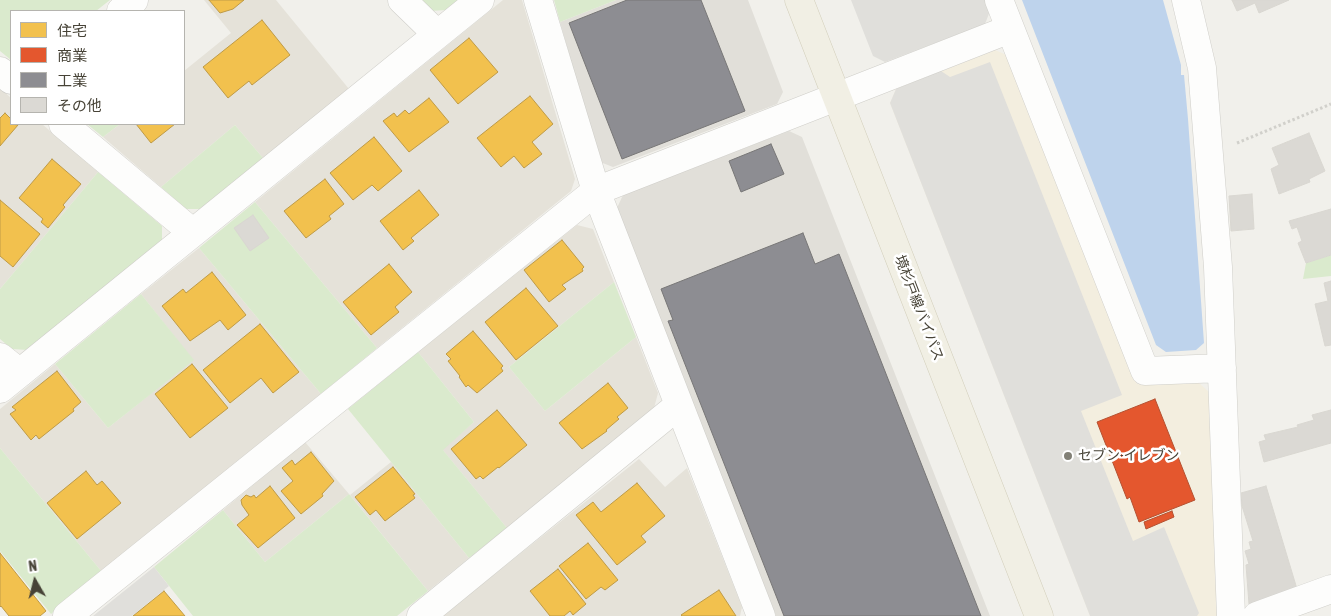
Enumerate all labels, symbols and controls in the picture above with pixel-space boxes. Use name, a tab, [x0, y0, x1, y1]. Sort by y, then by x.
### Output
legend	[10, 10, 185, 125]
text: 住宅	[57, 22, 87, 39]
text: 商業	[57, 47, 87, 64]
text: 工業	[57, 72, 87, 89]
text: その他	[57, 97, 102, 114]
street label: 境杉戸線バイパス	[891, 253, 947, 363]
place label: セブン-イレブン	[1078, 448, 1179, 464]
marker: セブン-イレブン	[1062, 450, 1074, 462]
north arrow	[10, 556, 60, 606]
text: N	[28, 558, 38, 575]

